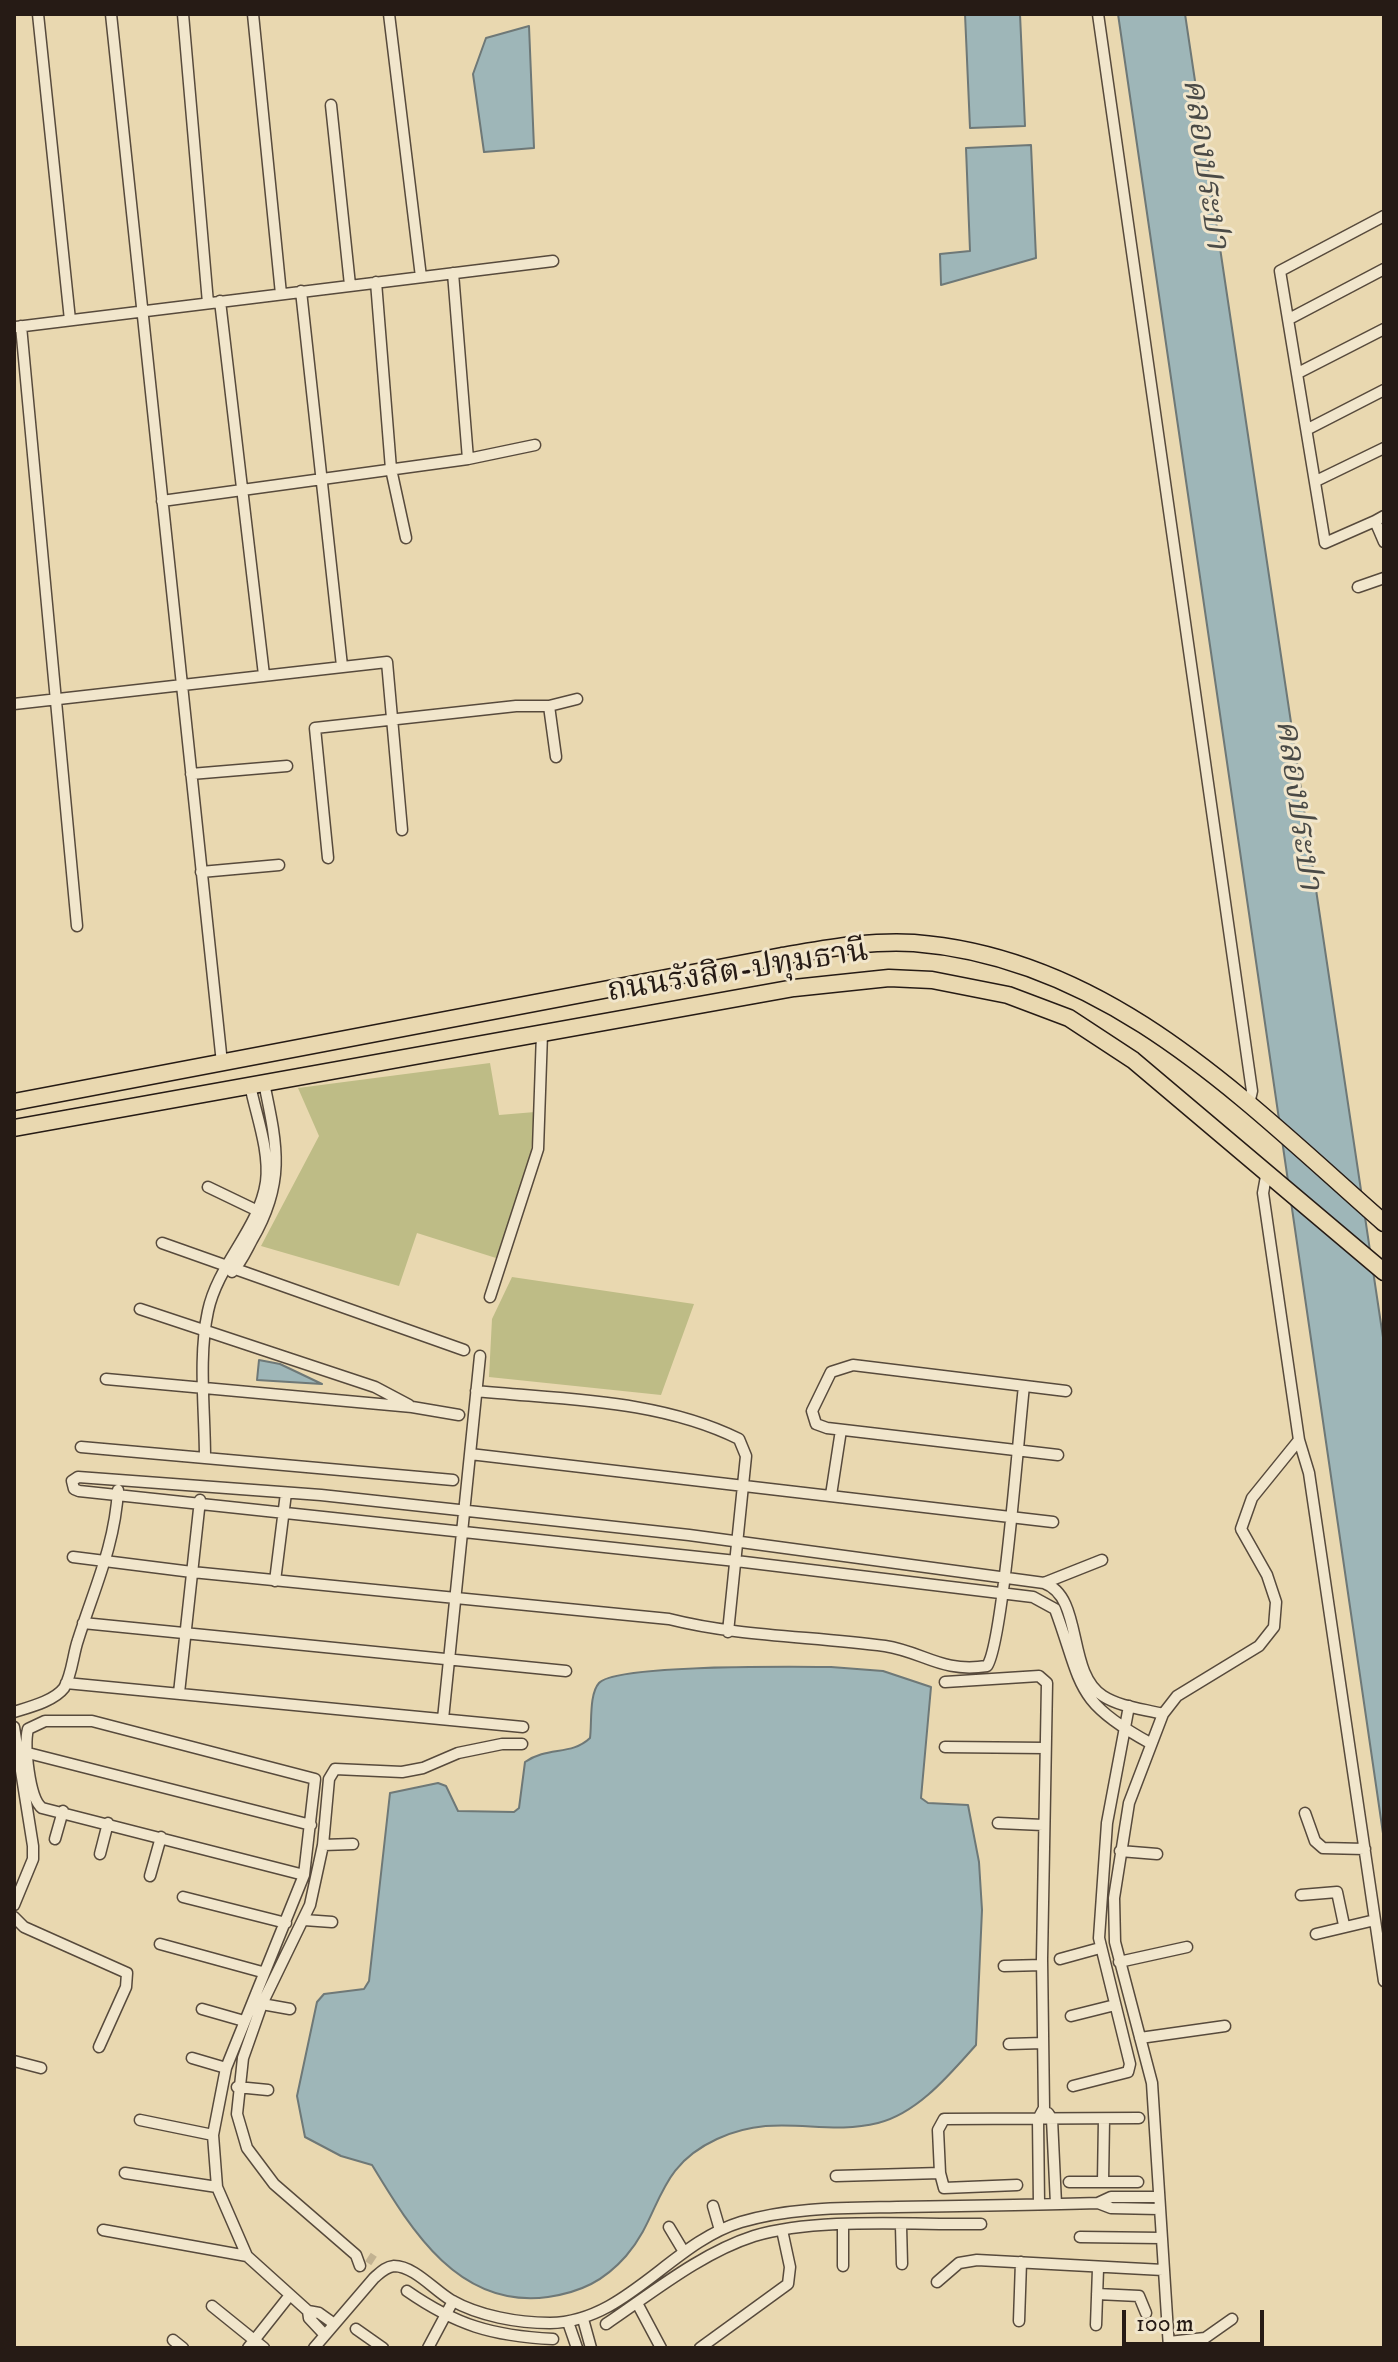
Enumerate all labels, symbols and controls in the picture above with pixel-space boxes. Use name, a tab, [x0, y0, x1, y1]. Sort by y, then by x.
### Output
water label: คลองประปา	[1171, 76, 1235, 252]
water label: คลองประปา	[1264, 717, 1328, 893]
street label: ถนนรังสิต-ปทุมธานี	[605, 933, 871, 1013]
scale bar	[1126, 2294, 1268, 2344]
text: 100 m	[1136, 2309, 1194, 2339]

